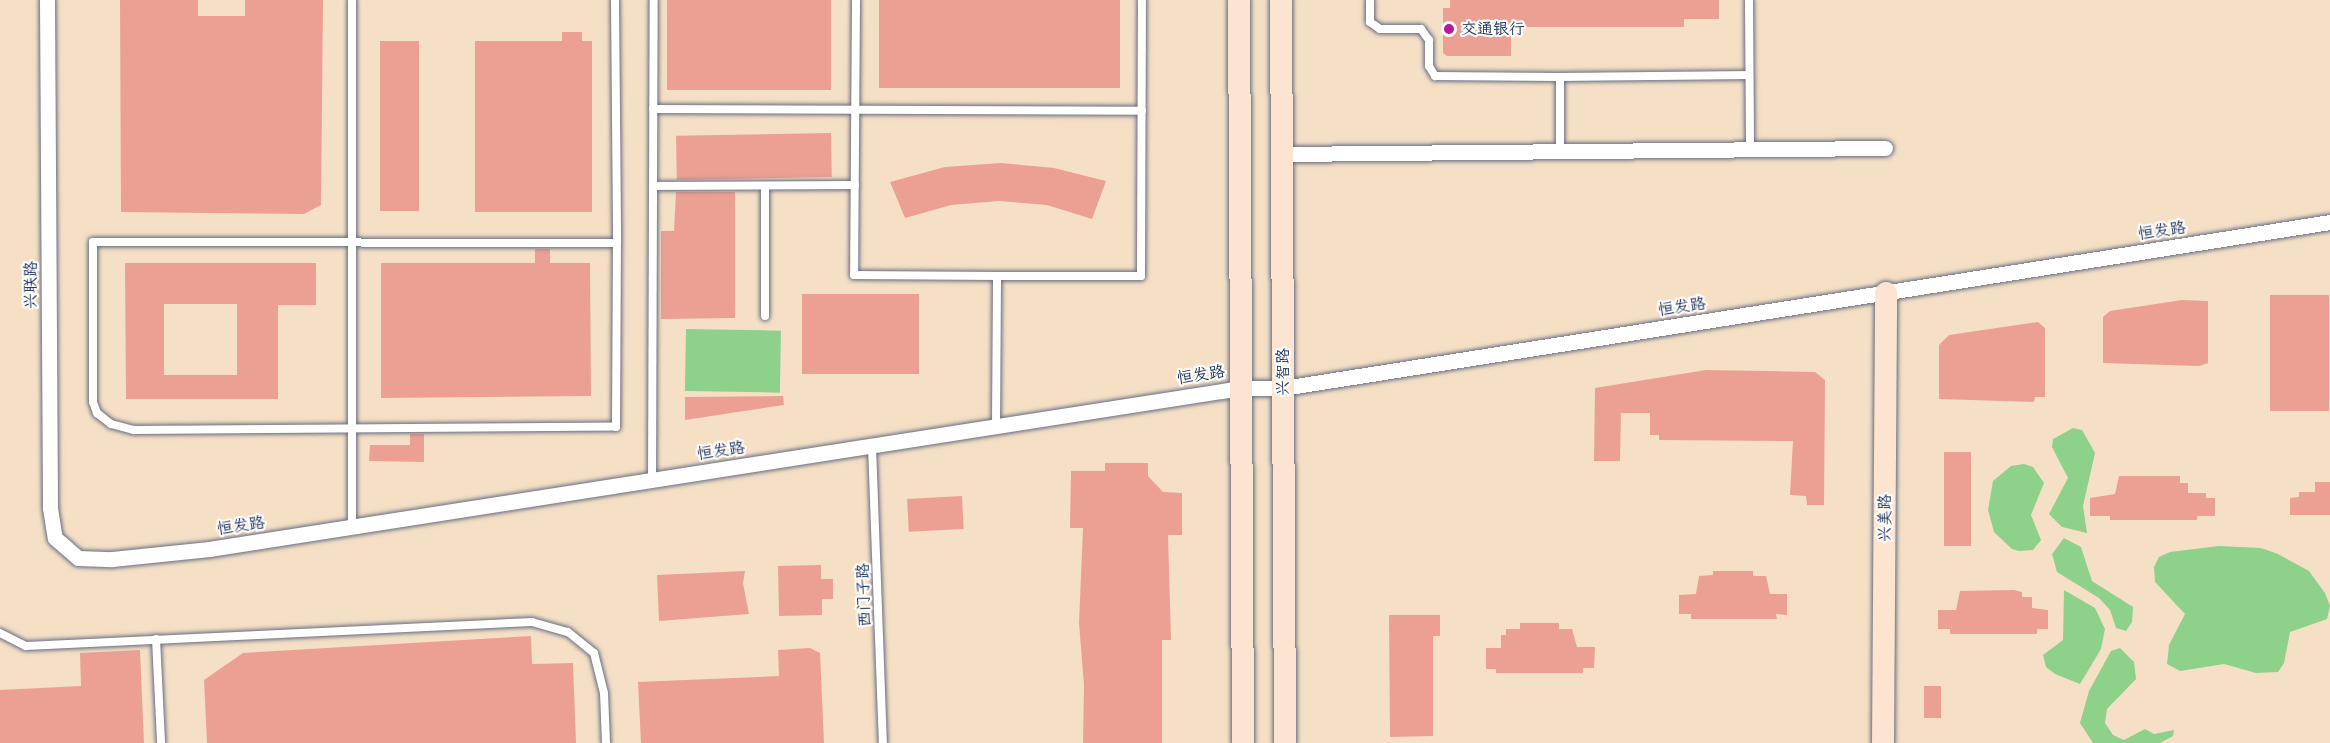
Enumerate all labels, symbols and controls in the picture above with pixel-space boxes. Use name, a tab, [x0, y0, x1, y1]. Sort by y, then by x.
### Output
place label: 交通银行	[1461, 19, 1525, 39]
marker: 交通银行	[1442, 22, 1456, 36]
street label: 恒发路	[2137, 218, 2187, 244]
street label: 兴联路	[21, 261, 41, 309]
street label: 恒发路	[1657, 294, 1707, 320]
street label: 兴智路	[1273, 348, 1293, 396]
street label: 恒发路	[1176, 362, 1226, 388]
street label: 恒发路	[696, 438, 746, 464]
street label: 兴美路	[1875, 494, 1895, 542]
street label: 恒发路	[216, 513, 266, 539]
street label: 西门子路	[853, 563, 875, 627]

